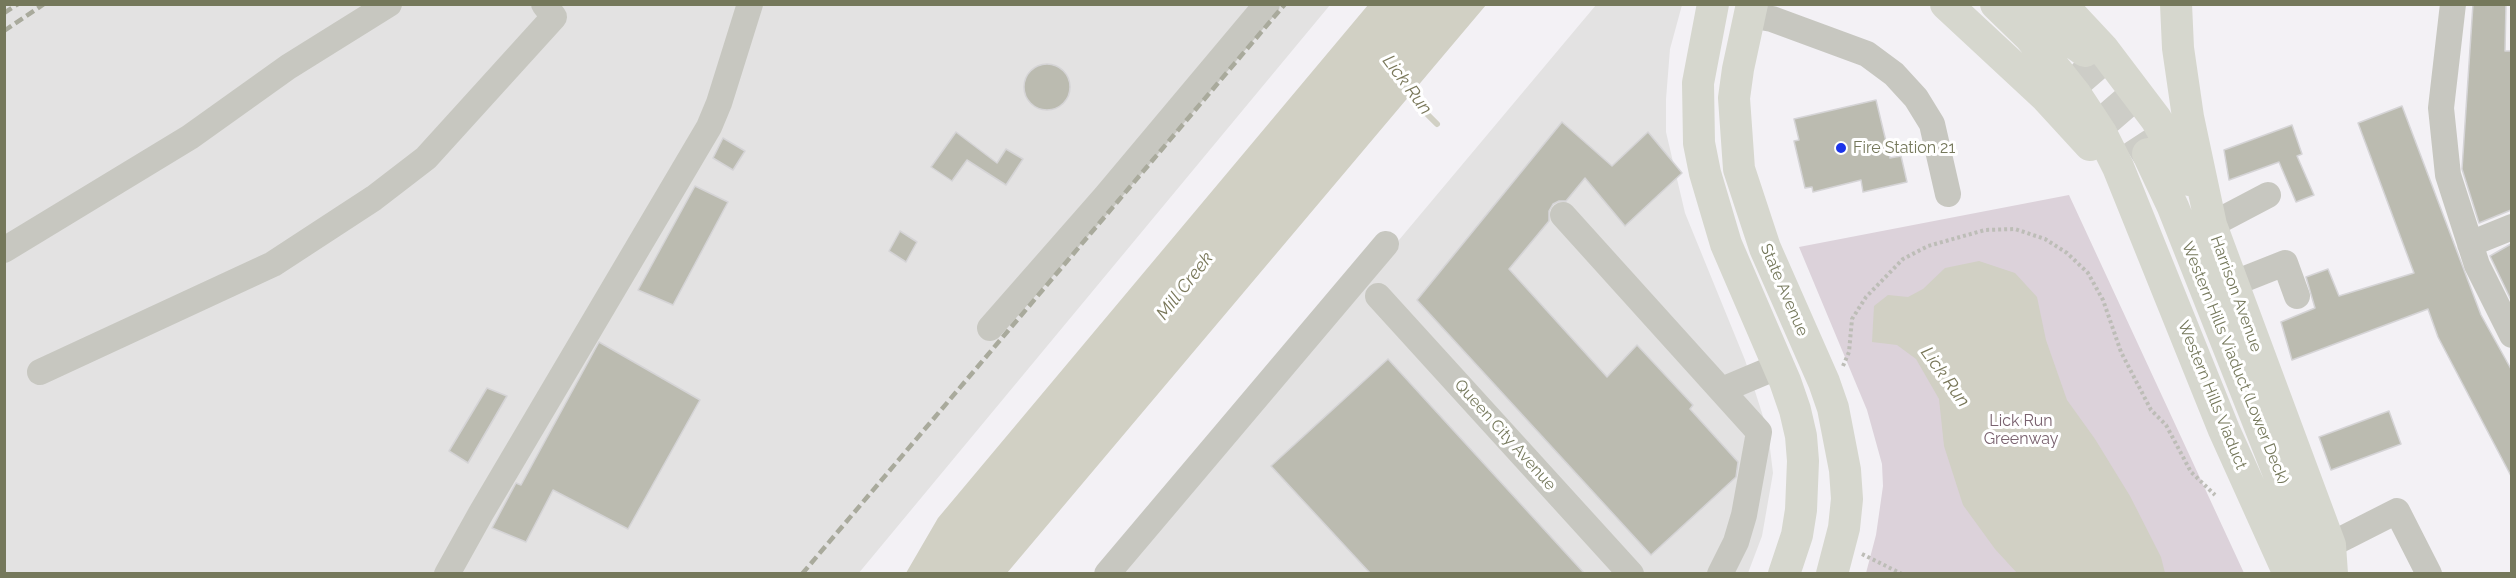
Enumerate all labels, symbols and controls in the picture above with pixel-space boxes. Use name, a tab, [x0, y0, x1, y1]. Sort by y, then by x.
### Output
water label: Lick Run	[1378, 51, 1436, 119]
place label: Fire Station 21	[1853, 138, 1955, 158]
marker: Fire Station 21	[1834, 141, 1848, 155]
street label: Harrison Avenue	[2206, 233, 2266, 355]
street label: Western Hills Viaduct (Lower Deck)	[2177, 239, 2293, 487]
street label: State Avenue	[1756, 241, 1812, 339]
water label: Mill Creek	[1152, 248, 1218, 324]
street label: Western Hills Viaduct	[2173, 318, 2251, 472]
water label: Lick Run	[1916, 343, 1974, 411]
street label: Queen City Avenue	[1450, 376, 1560, 494]
park label: Lick Run Greenway	[1984, 411, 2058, 449]

